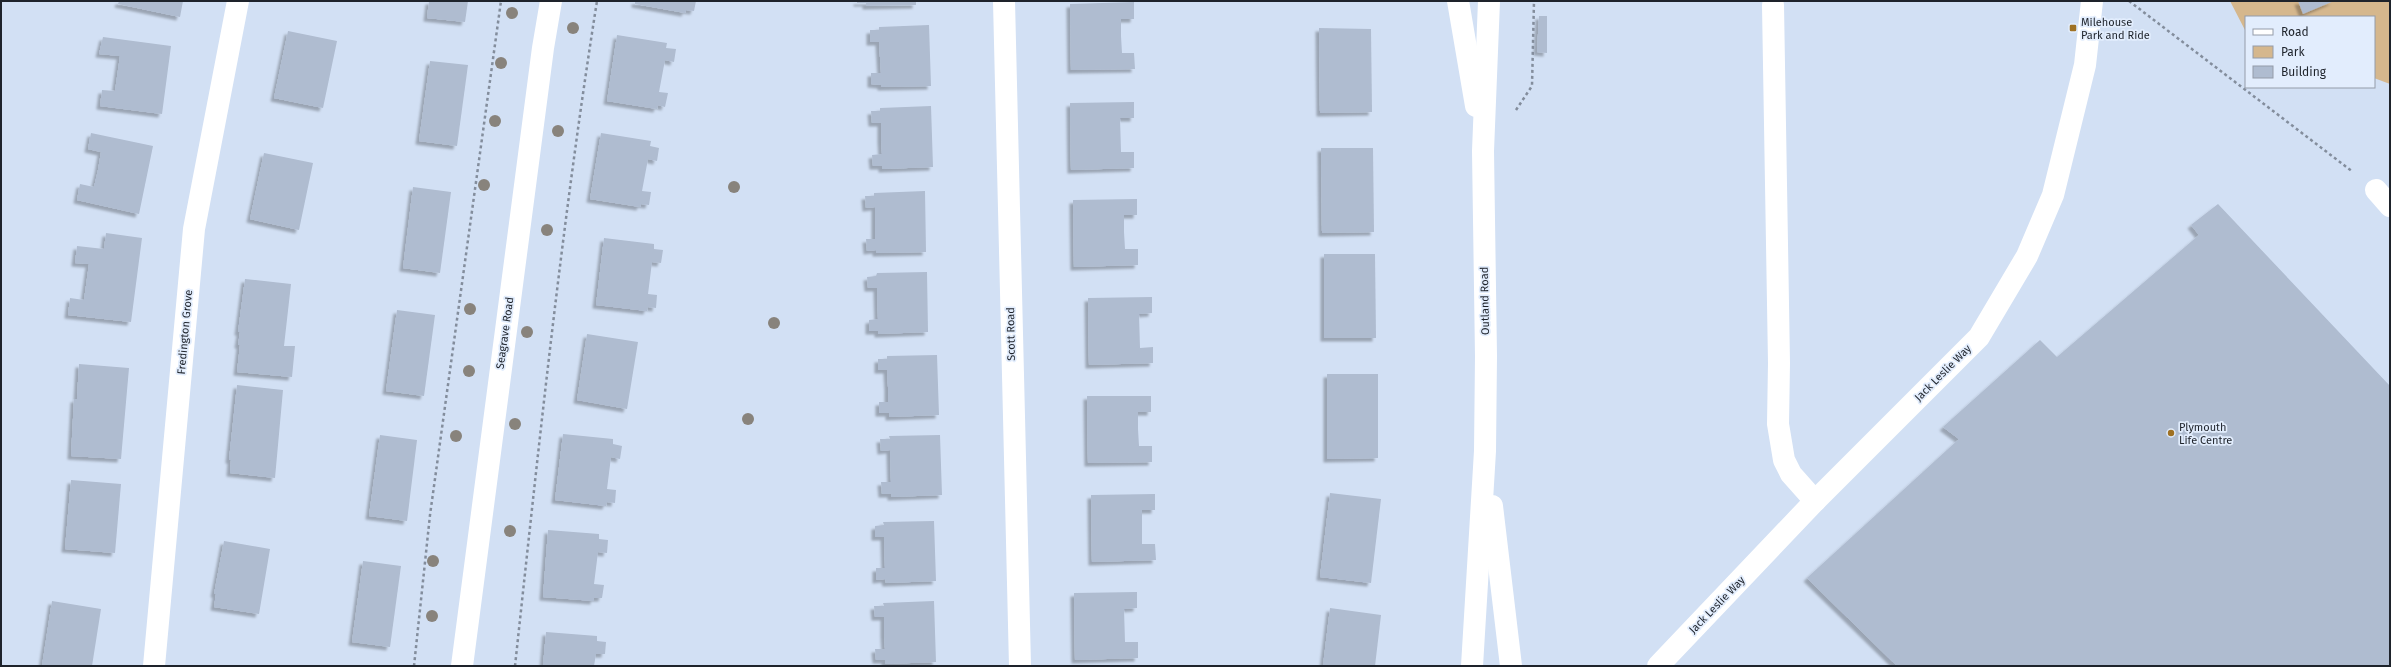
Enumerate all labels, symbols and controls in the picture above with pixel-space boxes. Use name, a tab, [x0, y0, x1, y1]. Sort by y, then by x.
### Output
place label: Milehouse Park and Ride	[2081, 16, 2150, 42]
legend	[2245, 16, 2375, 88]
marker: Milehouse Park and Ride	[2068, 23, 2078, 33]
text: Road	[2281, 25, 2309, 39]
text: Park	[2281, 45, 2305, 59]
text: Building	[2281, 65, 2327, 79]
street label: Outland Road	[1478, 267, 1492, 335]
street label: Fredington Grove	[175, 289, 195, 375]
street label: Seagrave Road	[493, 296, 517, 370]
street label: Scott Road	[1004, 307, 1018, 361]
street label: Jack Leslie Way	[1912, 342, 1974, 404]
place label: Plymouth Life Centre	[2179, 421, 2232, 447]
marker: Plymouth Life Centre	[2166, 428, 2176, 438]
street label: Jack Leslie Way	[1686, 573, 1748, 636]

